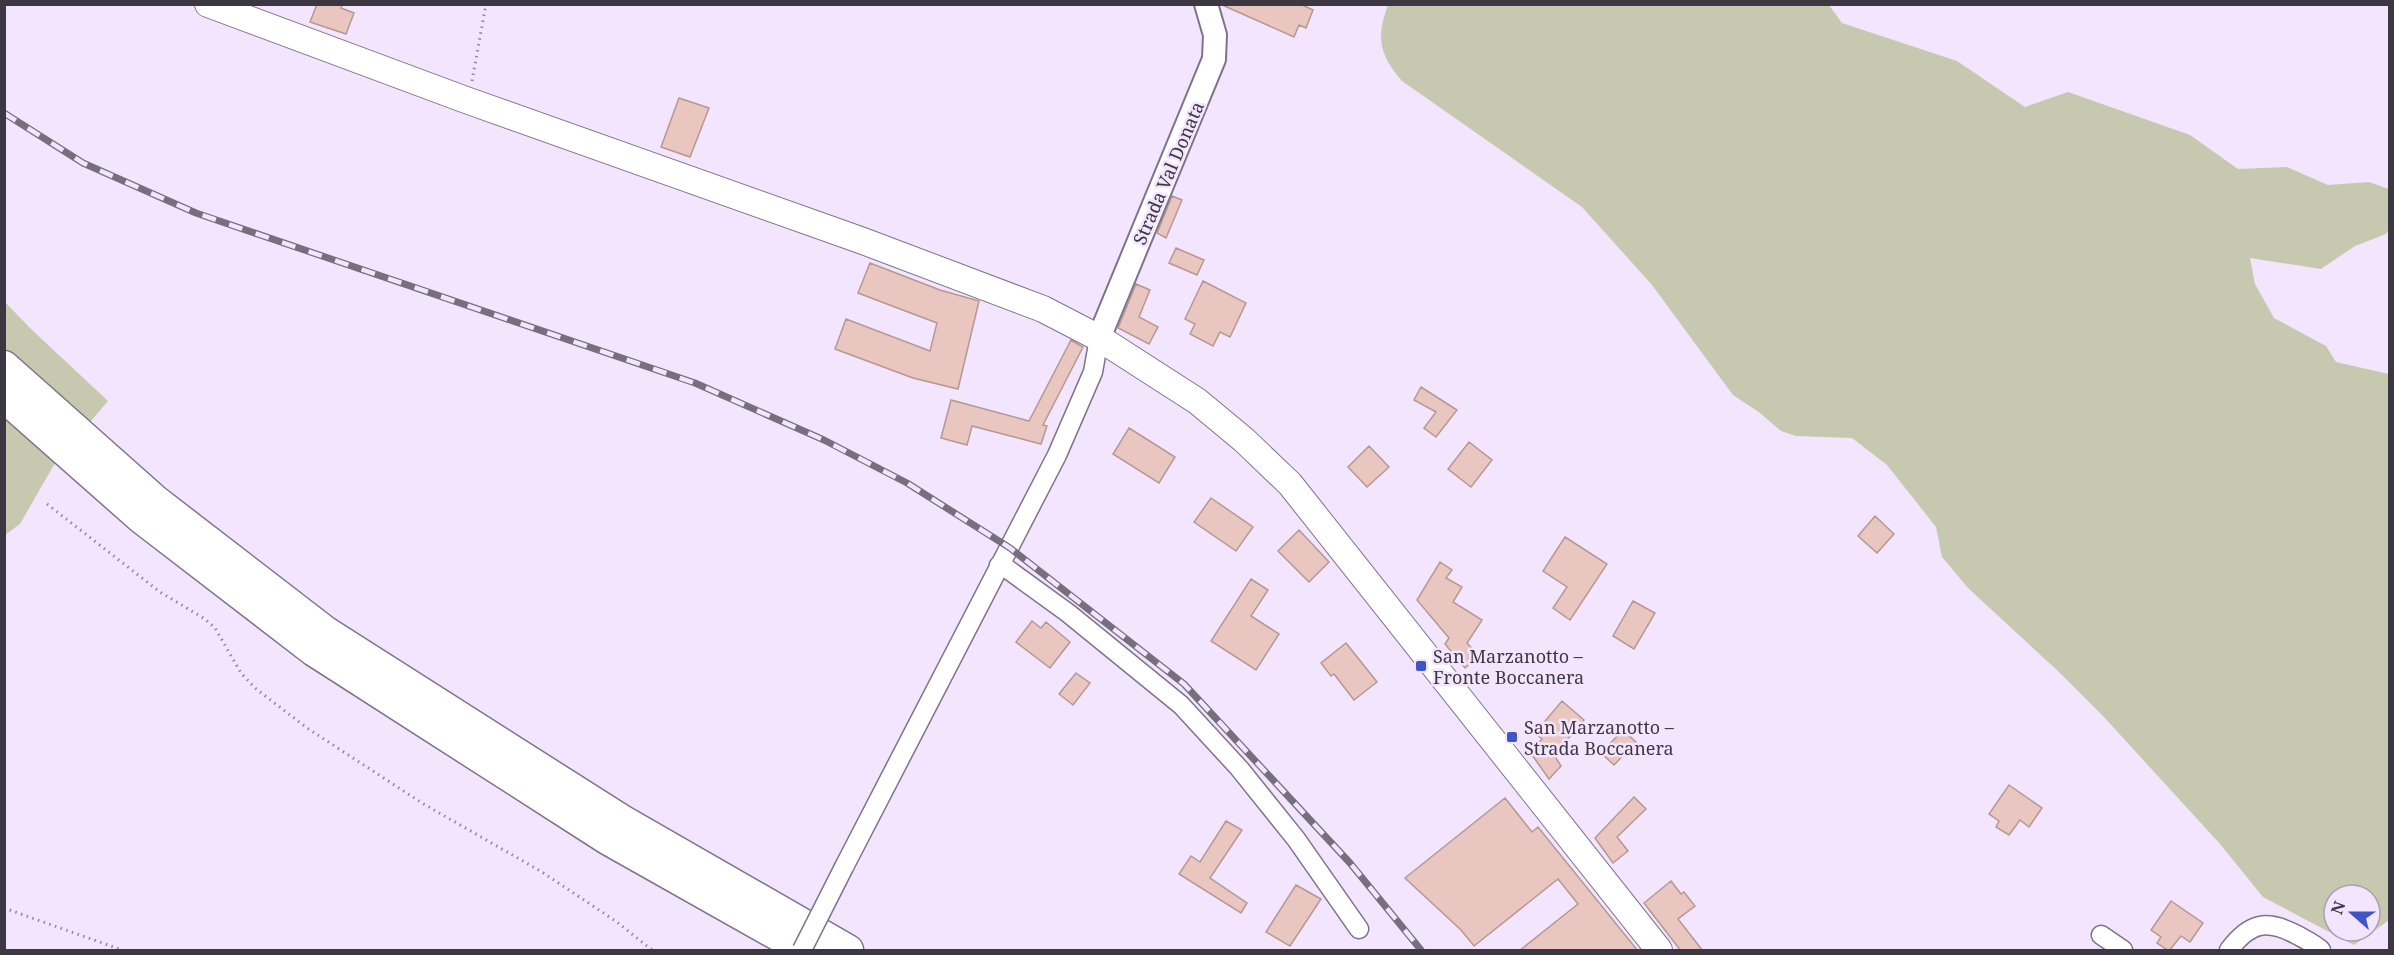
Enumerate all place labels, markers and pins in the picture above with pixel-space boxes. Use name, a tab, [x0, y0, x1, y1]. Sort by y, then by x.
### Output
place label: San Marzanotto – Fronte Boccanera	[1433, 644, 1584, 689]
marker: San Marzanotto – Fronte Boccanera	[1414, 659, 1428, 673]
place label: San Marzanotto – Strada Boccanera	[1524, 715, 1675, 760]
marker: San Marzanotto – Strada Boccanera	[1505, 730, 1519, 744]

